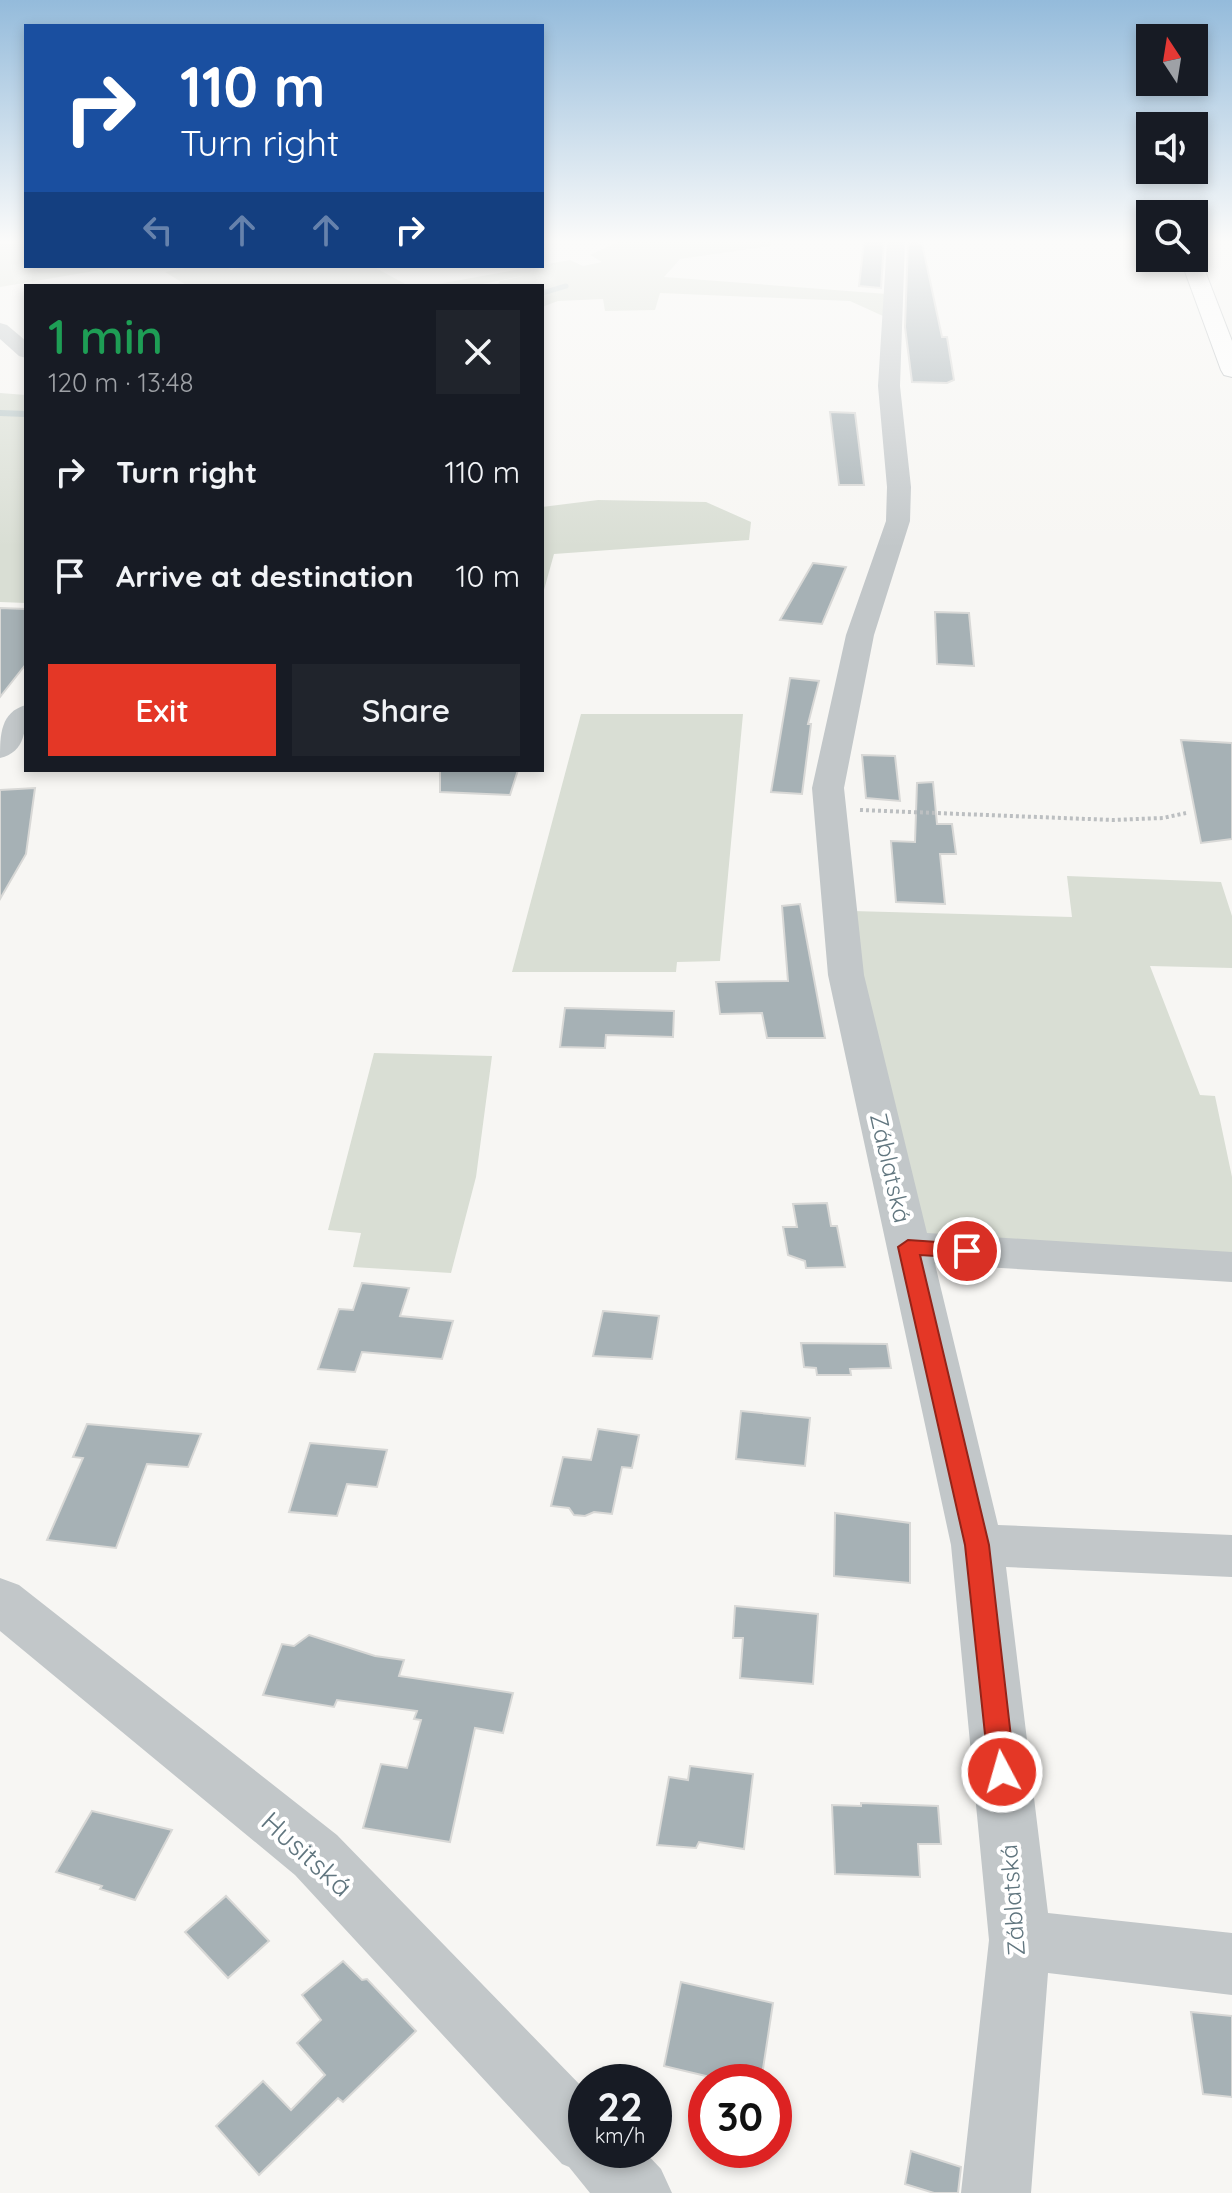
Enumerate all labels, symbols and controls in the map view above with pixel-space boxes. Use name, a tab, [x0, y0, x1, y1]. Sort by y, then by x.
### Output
north arrow	[1136, 24, 1208, 96]
map controls	[1136, 24, 1208, 272]
text: 110 m	[180, 51, 325, 121]
icon: right	[48, 56, 152, 160]
button: sound	[1136, 112, 1208, 184]
text: Turn right	[180, 120, 339, 165]
button: search	[1136, 200, 1208, 272]
icon: left	[136, 208, 180, 252]
icon: ahead	[220, 208, 264, 252]
icon: ahead	[304, 208, 348, 252]
icon: right	[388, 208, 432, 252]
text: 1 min	[48, 306, 163, 366]
button: close	[436, 310, 520, 394]
text: 120 m · 13:48	[48, 366, 193, 399]
icon: right	[48, 450, 92, 494]
text: Turn right	[116, 453, 257, 491]
text: 110 m	[444, 453, 520, 491]
icon: arrive	[48, 554, 92, 598]
text: Arrive at destination	[116, 557, 414, 595]
text: 10 m	[456, 557, 520, 595]
button: Exit	[48, 664, 276, 756]
button: Share	[292, 664, 520, 756]
street label: Záblatská	[864, 1110, 918, 1226]
pin	[933, 1217, 1001, 1285]
icon: arrive	[945, 1229, 989, 1273]
position arrow	[960, 1730, 1044, 1814]
street label: Husitská	[255, 1804, 360, 1904]
street label: Záblatská	[993, 1843, 1031, 1957]
speed limit sign: 30	[688, 2064, 792, 2168]
text: 22	[597, 2081, 643, 2131]
text: km/h	[595, 2123, 645, 2148]

